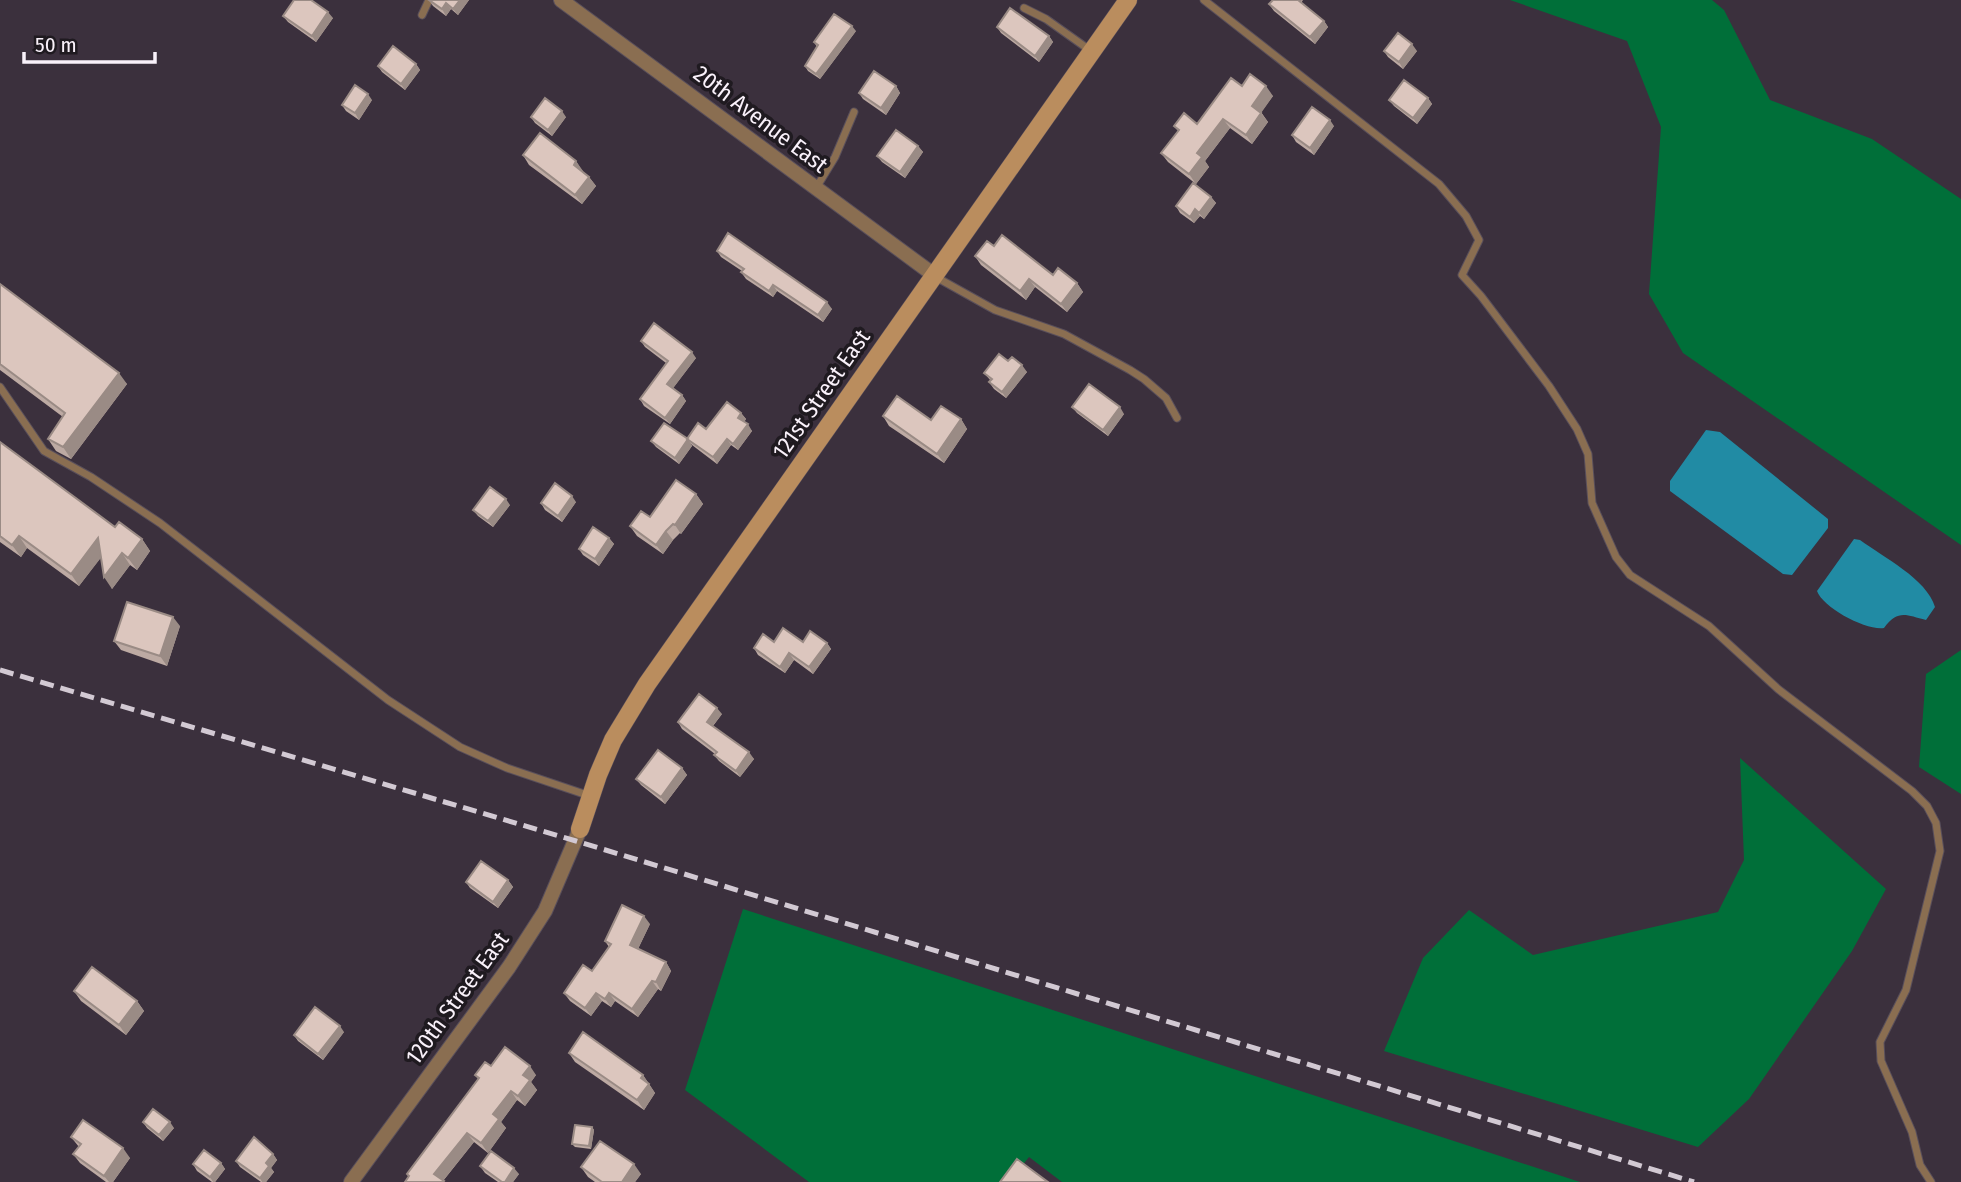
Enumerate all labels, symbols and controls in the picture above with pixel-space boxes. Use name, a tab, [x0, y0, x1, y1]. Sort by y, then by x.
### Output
scale bar	[24, 21, 156, 65]
text: 50 m	[35, 32, 77, 58]
street label: 20th Avenue East	[688, 59, 834, 179]
street label: 121st Street East	[766, 324, 876, 464]
street label: 120th Street East	[400, 926, 515, 1070]

